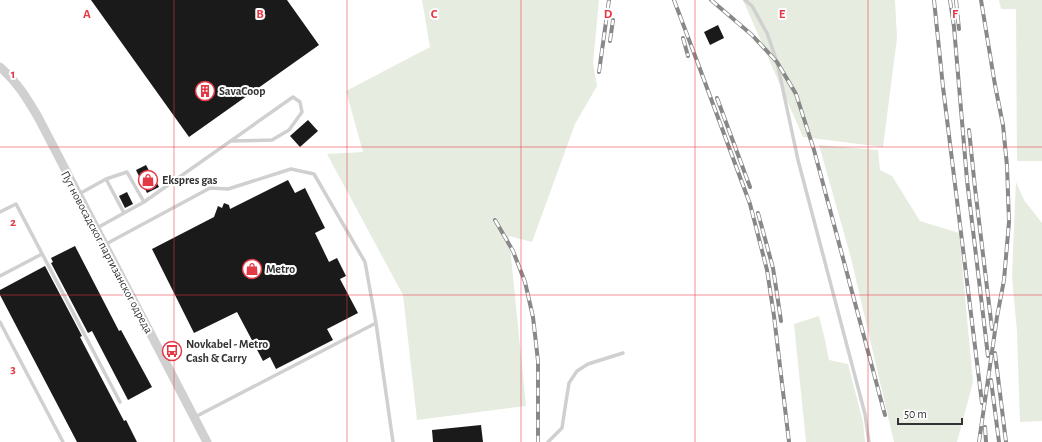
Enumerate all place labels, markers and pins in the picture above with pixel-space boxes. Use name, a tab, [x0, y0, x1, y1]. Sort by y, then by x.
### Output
building icon: SavaCoop	[194, 80, 216, 102]
place label: SavaCoop	[219, 85, 265, 97]
shop icon: Ekspres gas	[137, 169, 159, 191]
place label: Ekspres gas	[162, 174, 218, 186]
shop icon: Metro	[241, 258, 263, 280]
place label: Metro	[266, 263, 295, 275]
place label: Novkabel - Metro Cash & Carry	[186, 338, 268, 365]
bus stop icon: Novkabel - Metro Cash & Carry	[161, 340, 183, 362]

